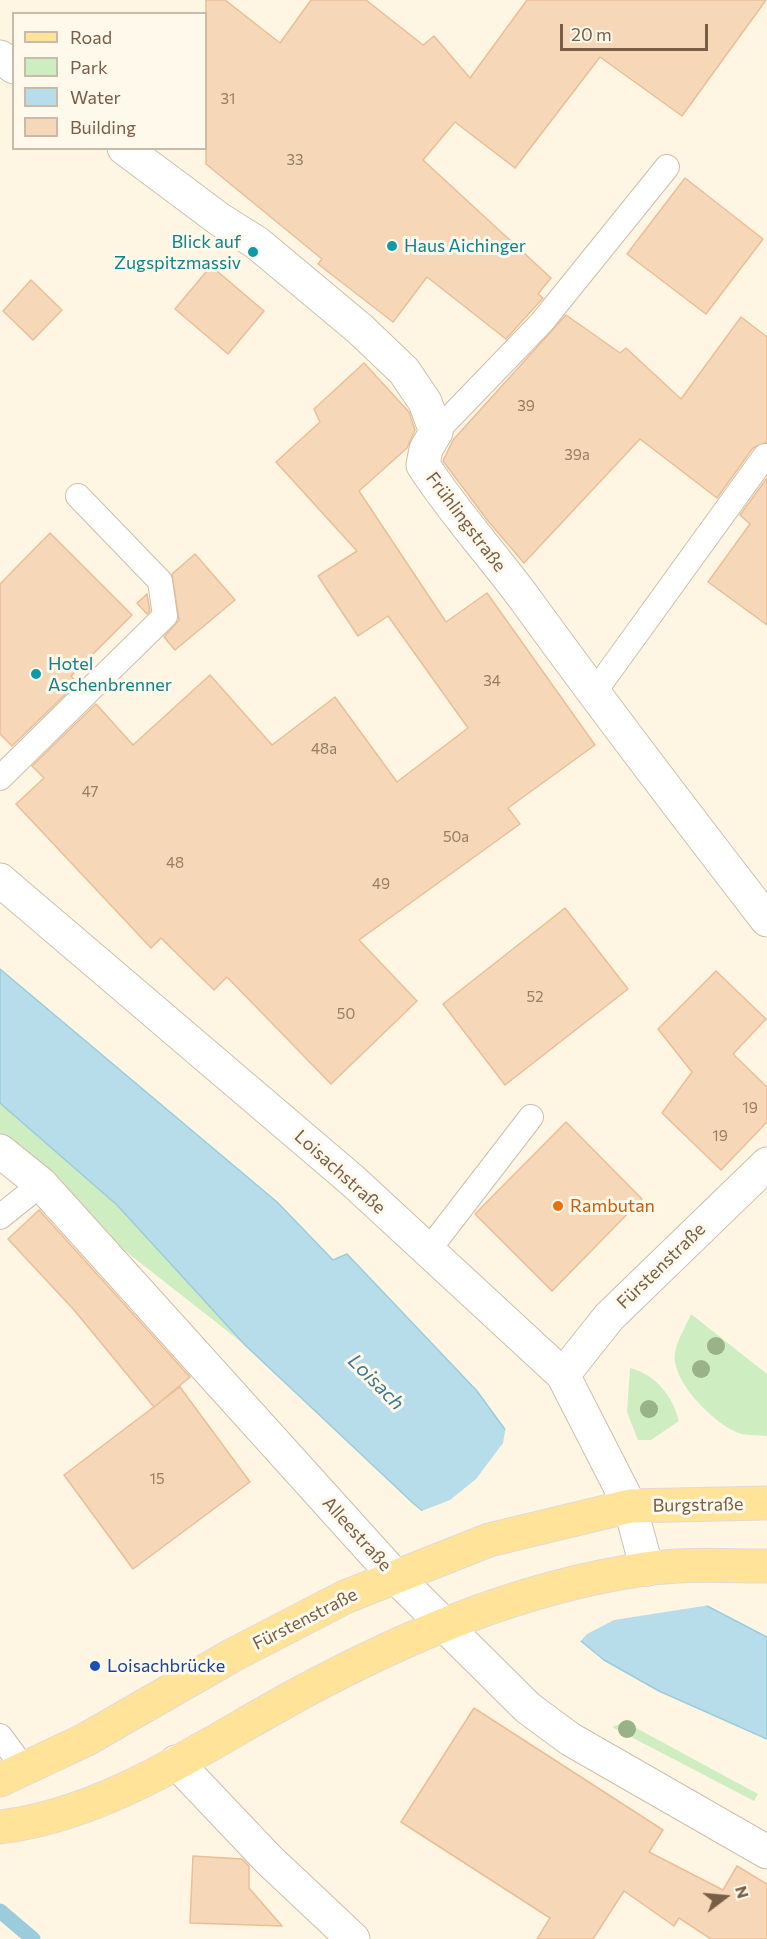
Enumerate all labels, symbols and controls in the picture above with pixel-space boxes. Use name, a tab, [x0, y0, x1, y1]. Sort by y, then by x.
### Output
legend	[12, 12, 207, 150]
scale bar	[563, 12, 712, 50]
text: 20 m	[571, 23, 612, 45]
text: Road	[70, 26, 112, 48]
text: Park	[70, 56, 108, 78]
text: Water	[70, 86, 121, 108]
house number: 31	[221, 90, 235, 108]
text: Building	[70, 116, 136, 138]
house number: 33	[286, 151, 304, 169]
place label: Blick auf Zugspitzmassiv	[114, 231, 241, 274]
place label: Haus Aichinger	[404, 235, 526, 257]
marker: Haus Aichinger	[385, 239, 399, 253]
marker: Blick auf Zugspitzmassiv	[246, 245, 260, 259]
house number: 39	[517, 397, 535, 415]
house number: 39a	[564, 446, 590, 464]
street label: Frühlingstraße	[421, 468, 511, 576]
place label: Hotel Aschenbrenner	[48, 653, 172, 696]
marker: Hotel Aschenbrenner	[29, 667, 43, 681]
house number: 34	[483, 672, 501, 690]
house number: 48a	[311, 740, 337, 758]
house number: 47	[82, 783, 98, 801]
house number: 50a	[443, 828, 469, 846]
house number: 48	[166, 854, 184, 872]
house number: 49	[372, 875, 390, 893]
house number: 52	[527, 988, 543, 1006]
house number: 50	[337, 1005, 355, 1023]
house number: 19	[742, 1099, 758, 1117]
street label: Loisachstraße	[290, 1126, 390, 1218]
house number: 19	[712, 1127, 728, 1145]
place label: Rambutan	[570, 1195, 655, 1217]
marker: Rambutan	[551, 1199, 565, 1213]
street label: Fürstenstraße	[612, 1218, 710, 1314]
water label: Loisach	[343, 1349, 409, 1415]
house number: 15	[149, 1470, 165, 1488]
street label: Alleestraße	[318, 1492, 396, 1576]
street label: Burgstraße	[652, 1493, 744, 1517]
street label: Fürstenstraße	[249, 1583, 361, 1655]
place label: Loisachbrücke	[107, 1655, 225, 1677]
marker: Loisachbrücke	[88, 1659, 102, 1673]
north arrow	[695, 1867, 755, 1927]
text: N	[732, 1884, 754, 1900]

